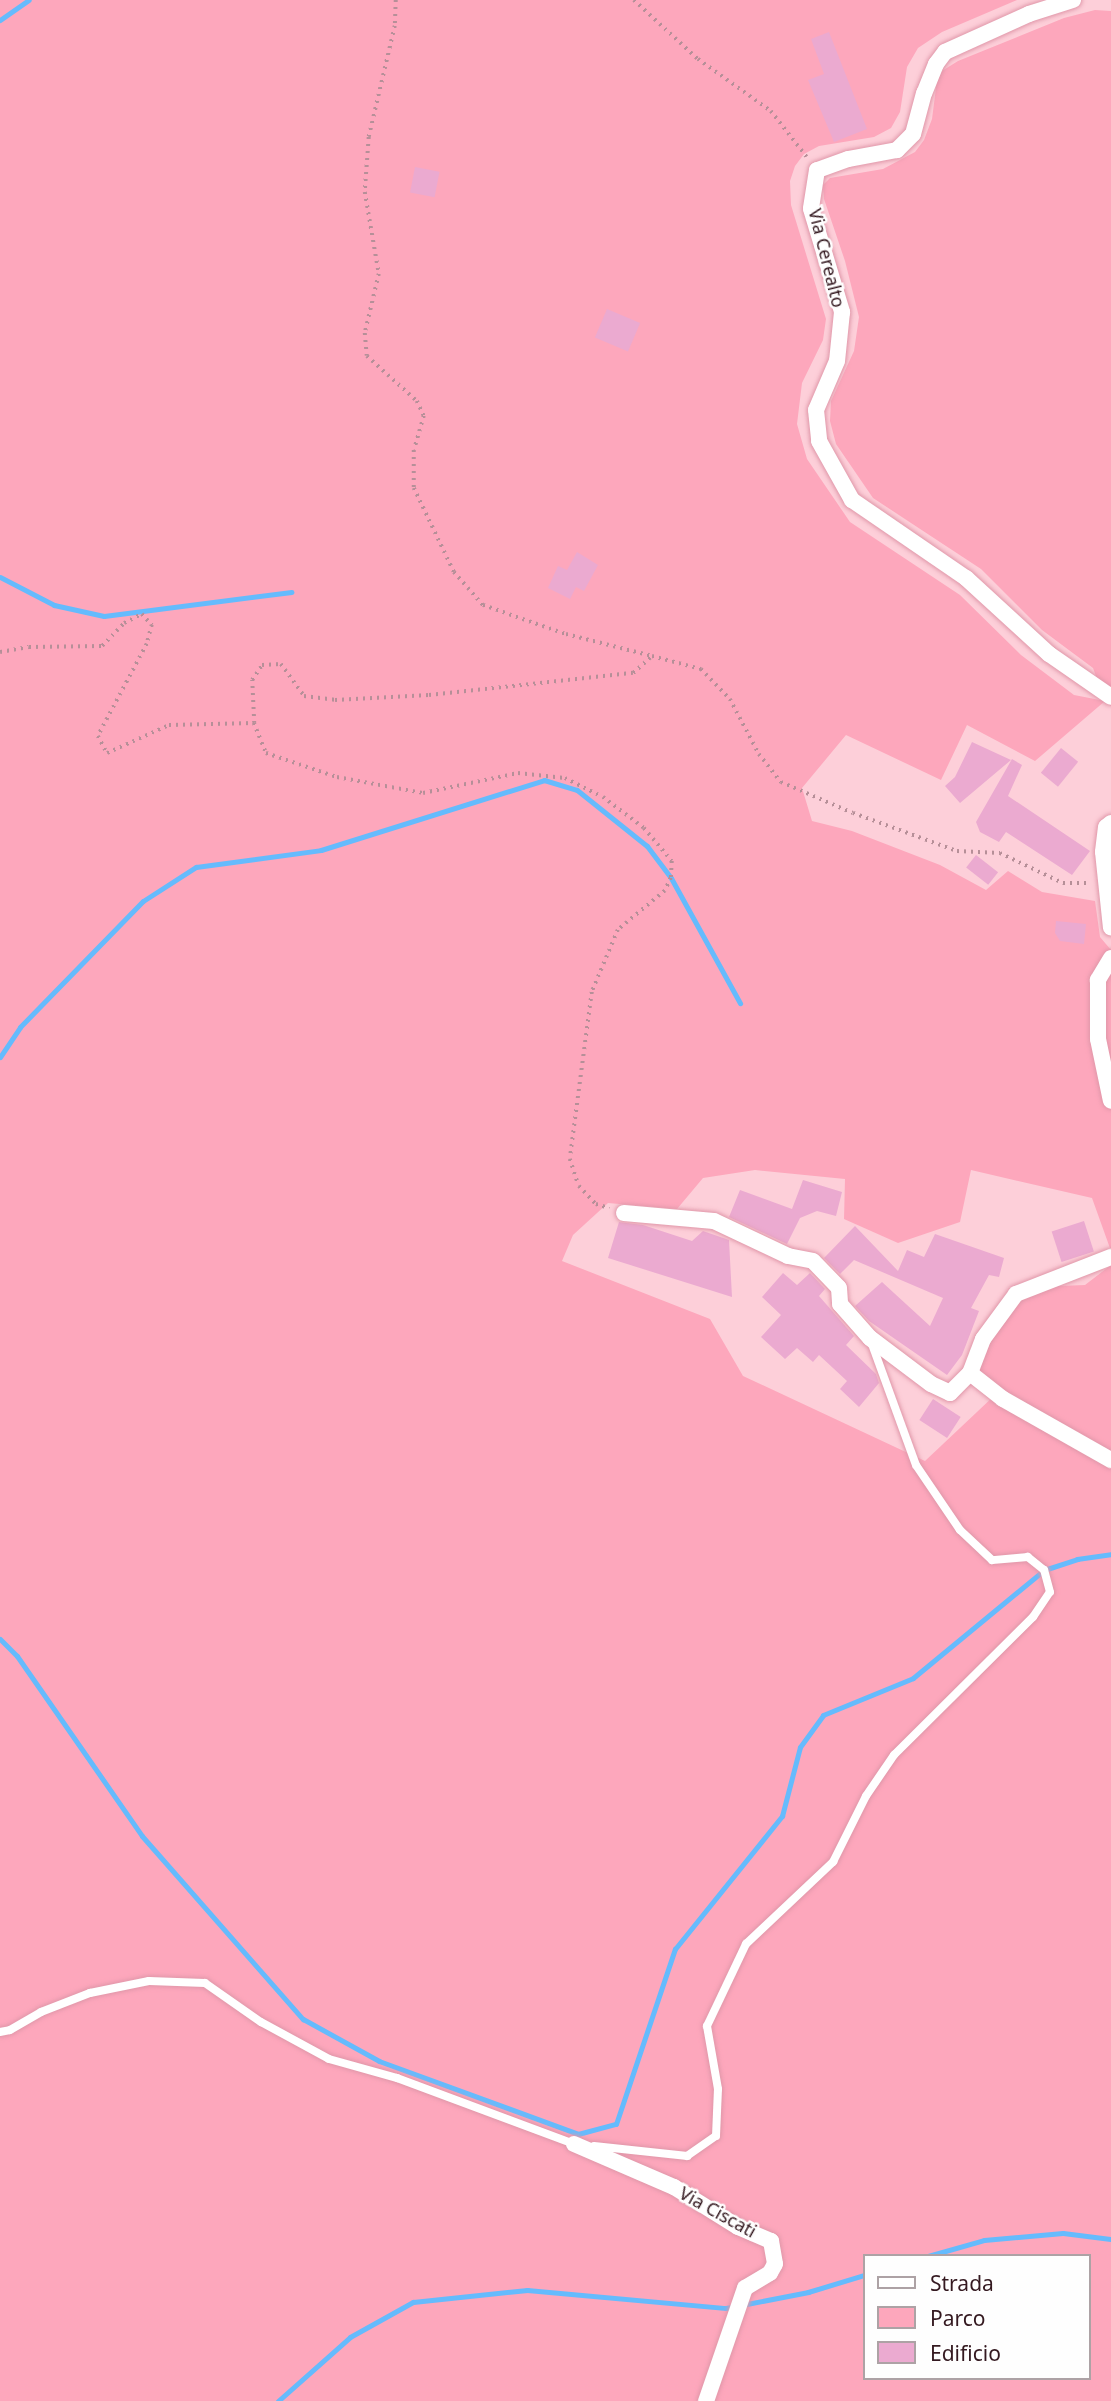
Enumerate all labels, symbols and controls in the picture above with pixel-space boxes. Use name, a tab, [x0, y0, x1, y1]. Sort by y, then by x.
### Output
street label: Via Cerealto	[804, 206, 850, 310]
street label: Via Ciscati	[676, 2182, 760, 2242]
legend	[862, 2254, 1090, 2380]
text: Strada	[930, 2269, 994, 2297]
text: Parco	[930, 2304, 986, 2332]
text: Edificio	[930, 2339, 1001, 2367]

